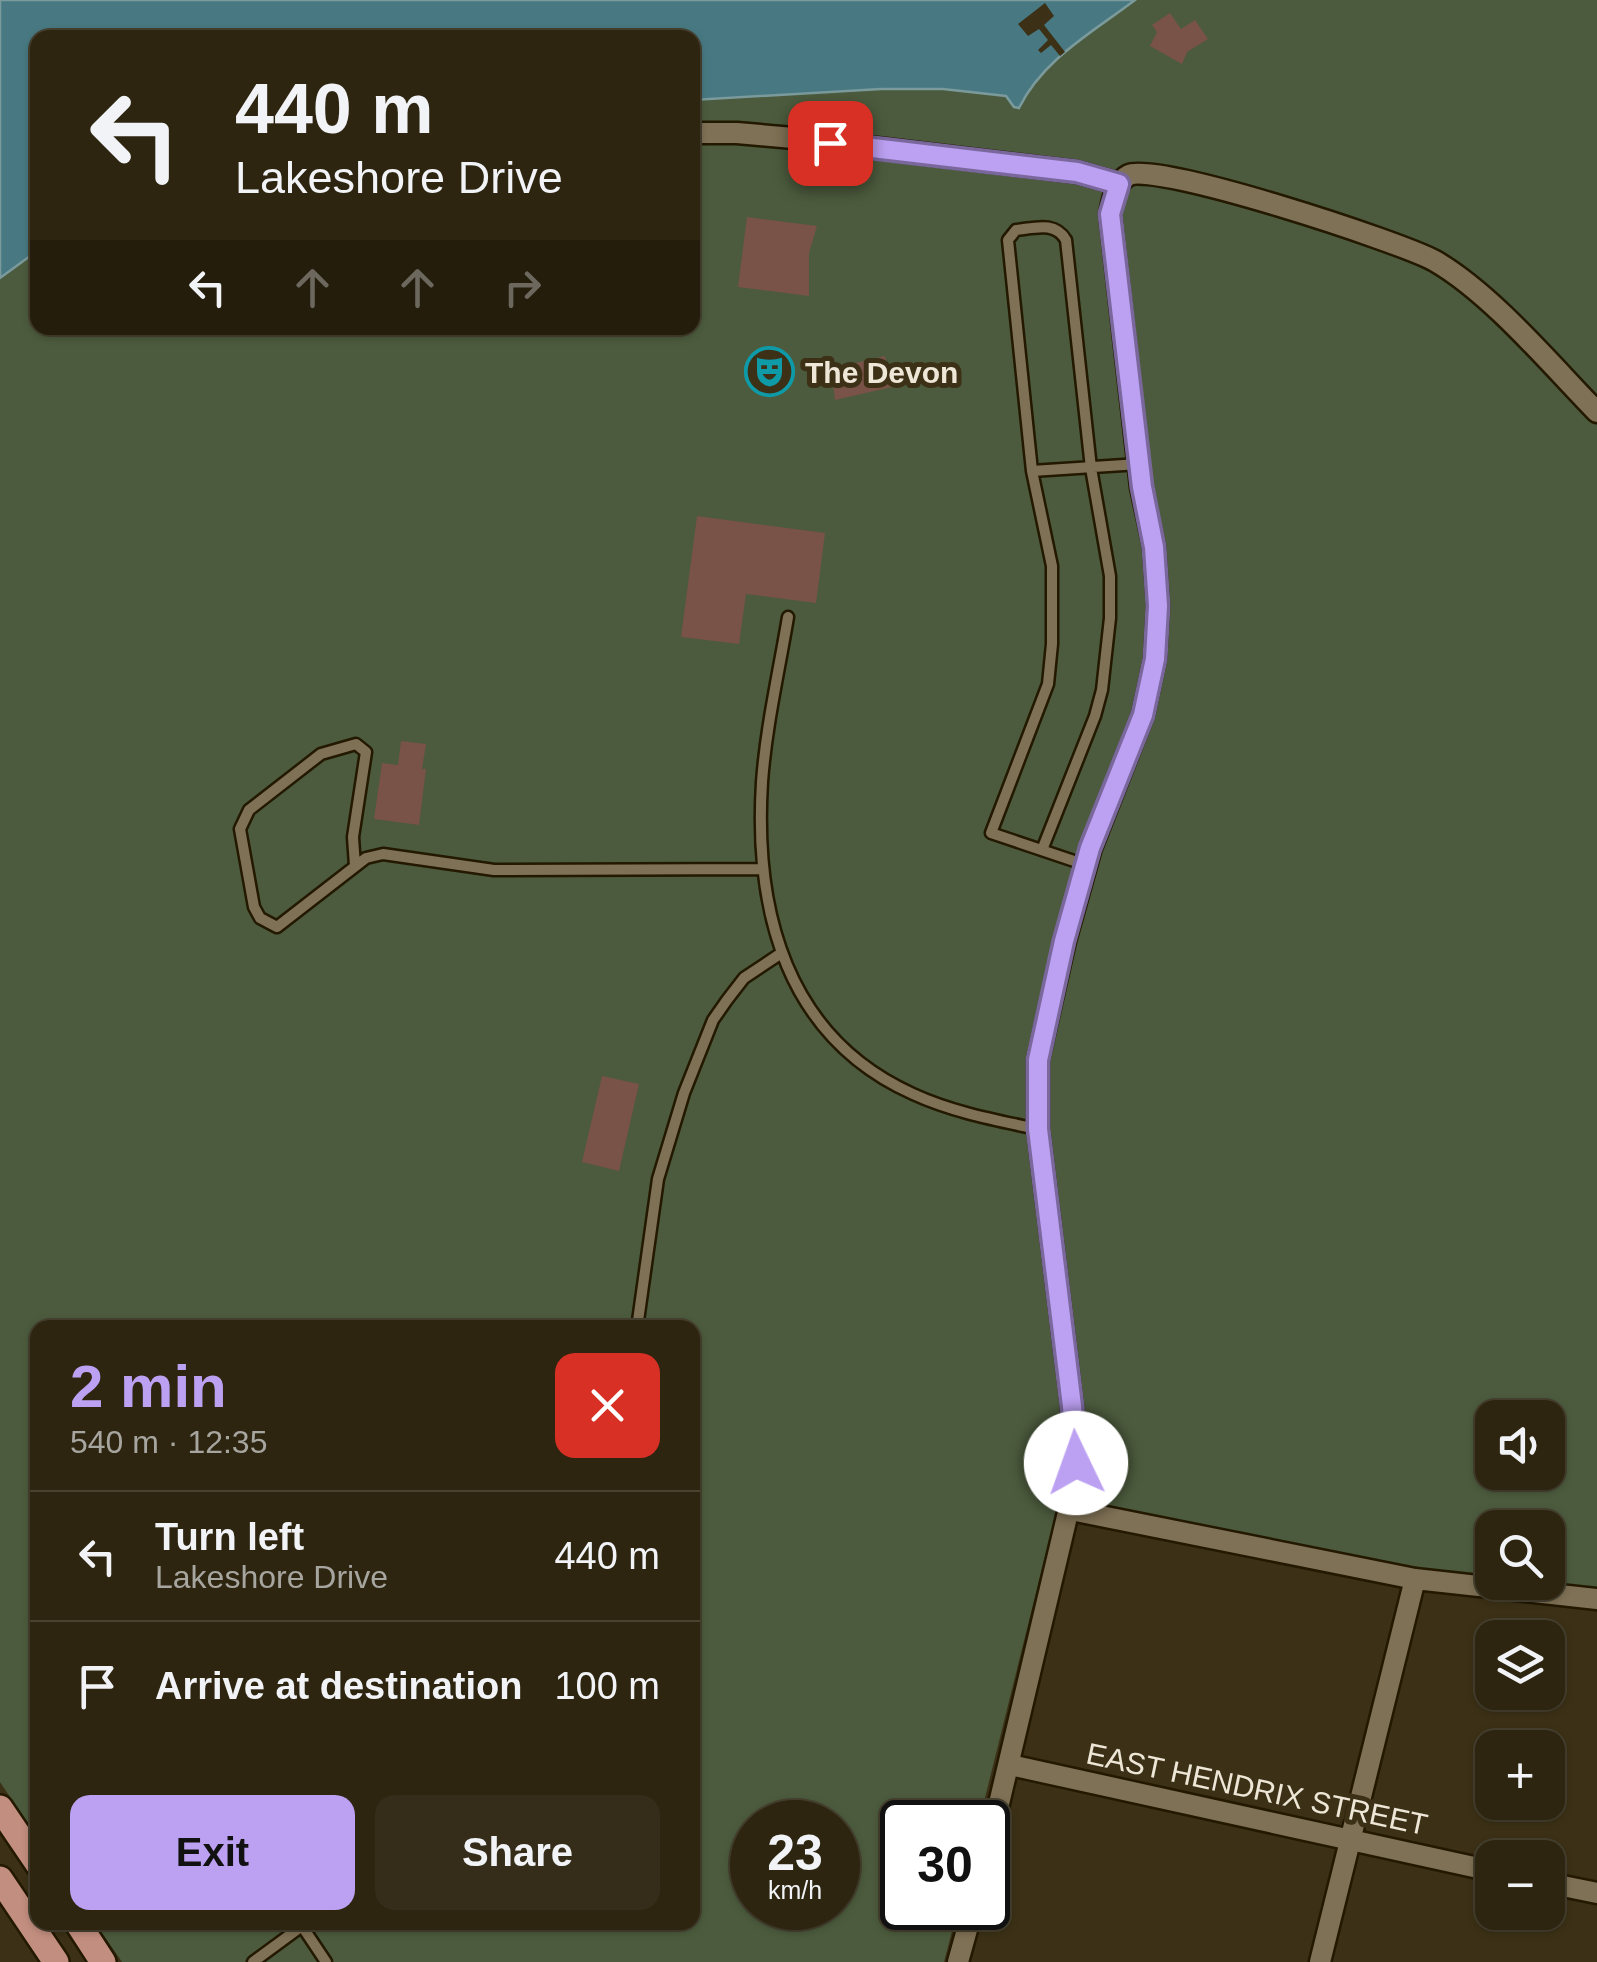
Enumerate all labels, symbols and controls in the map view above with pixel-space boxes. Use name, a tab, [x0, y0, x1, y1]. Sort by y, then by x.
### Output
icon: left	[70, 70, 200, 200]
text: 440 m	[235, 70, 433, 148]
pin	[788, 101, 873, 186]
icon: arrive	[803, 116, 858, 171]
text: Lakeshore Drive	[235, 152, 563, 203]
icon: left	[180, 260, 235, 315]
icon: ahead	[285, 260, 340, 315]
icon: ahead	[390, 260, 445, 315]
icon: right	[495, 260, 550, 315]
theatre icon: The Devon	[744, 346, 796, 398]
place label: The Devon	[805, 356, 958, 389]
text: 2 min	[70, 1353, 227, 1420]
button: close	[555, 1353, 660, 1458]
map controls	[1475, 1400, 1565, 1930]
button: sound	[1475, 1400, 1565, 1490]
position arrow	[1024, 1411, 1128, 1515]
text: 540 m · 12:35	[70, 1424, 267, 1460]
button: search	[1475, 1510, 1565, 1600]
text: Turn left	[155, 1516, 304, 1558]
icon: left	[70, 1529, 125, 1584]
text: 440 m	[554, 1535, 660, 1577]
text: Lakeshore Drive	[155, 1559, 388, 1595]
button: layers	[1475, 1620, 1565, 1710]
icon: arrive	[70, 1659, 125, 1714]
text: Arrive at destination	[155, 1665, 522, 1707]
text: 100 m	[554, 1665, 660, 1707]
button: +	[1475, 1730, 1565, 1820]
street label: EAST HENDRIX STREET	[1083, 1737, 1431, 1841]
button: Exit	[70, 1795, 355, 1910]
button: Share	[375, 1795, 660, 1910]
speed limit sign: 30	[880, 1800, 1010, 1930]
text: 23	[767, 1825, 823, 1881]
button: −	[1475, 1840, 1565, 1930]
text: km/h	[768, 1876, 822, 1904]

